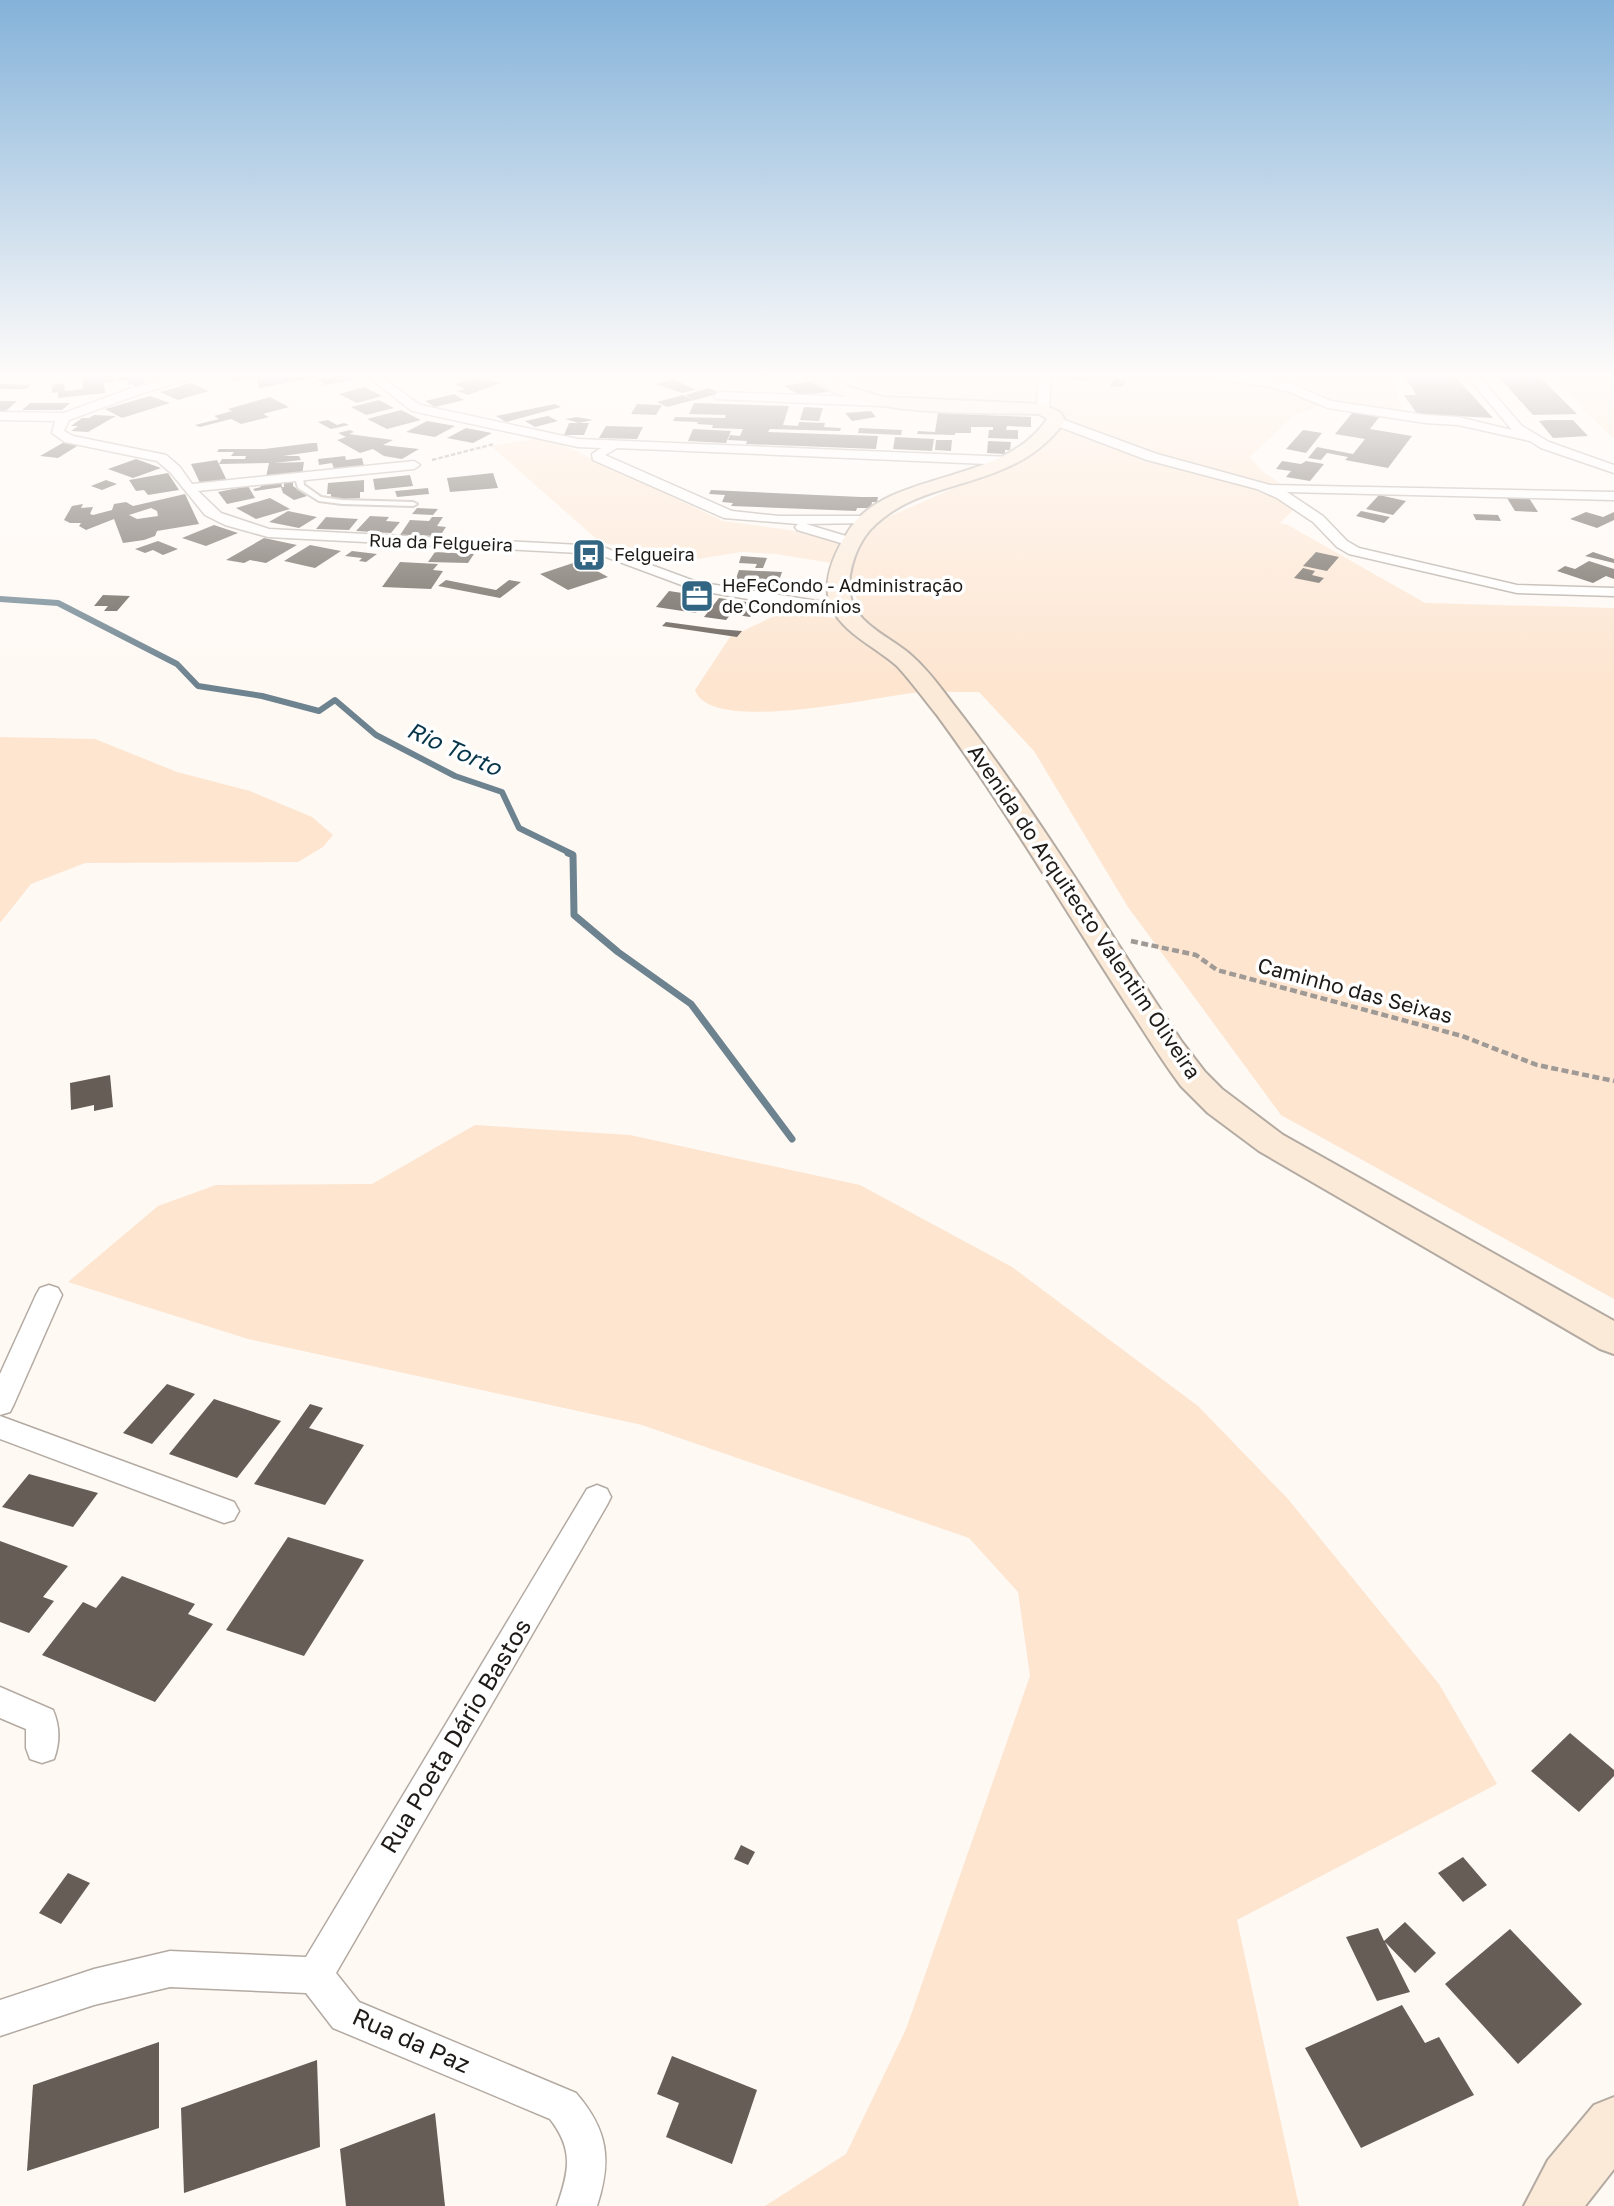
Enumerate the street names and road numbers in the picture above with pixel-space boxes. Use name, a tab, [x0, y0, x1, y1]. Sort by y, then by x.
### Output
street label: Rua da Felgueira	[369, 528, 513, 556]
street label: Avenida do Arquitecto Valentim Oliveira	[963, 739, 1207, 1084]
street label: Caminho das Seixas	[1255, 951, 1456, 1029]
street label: Rua Poeta Dário Bastos	[373, 1613, 536, 1858]
street label: Rua da Paz	[348, 2001, 475, 2078]

